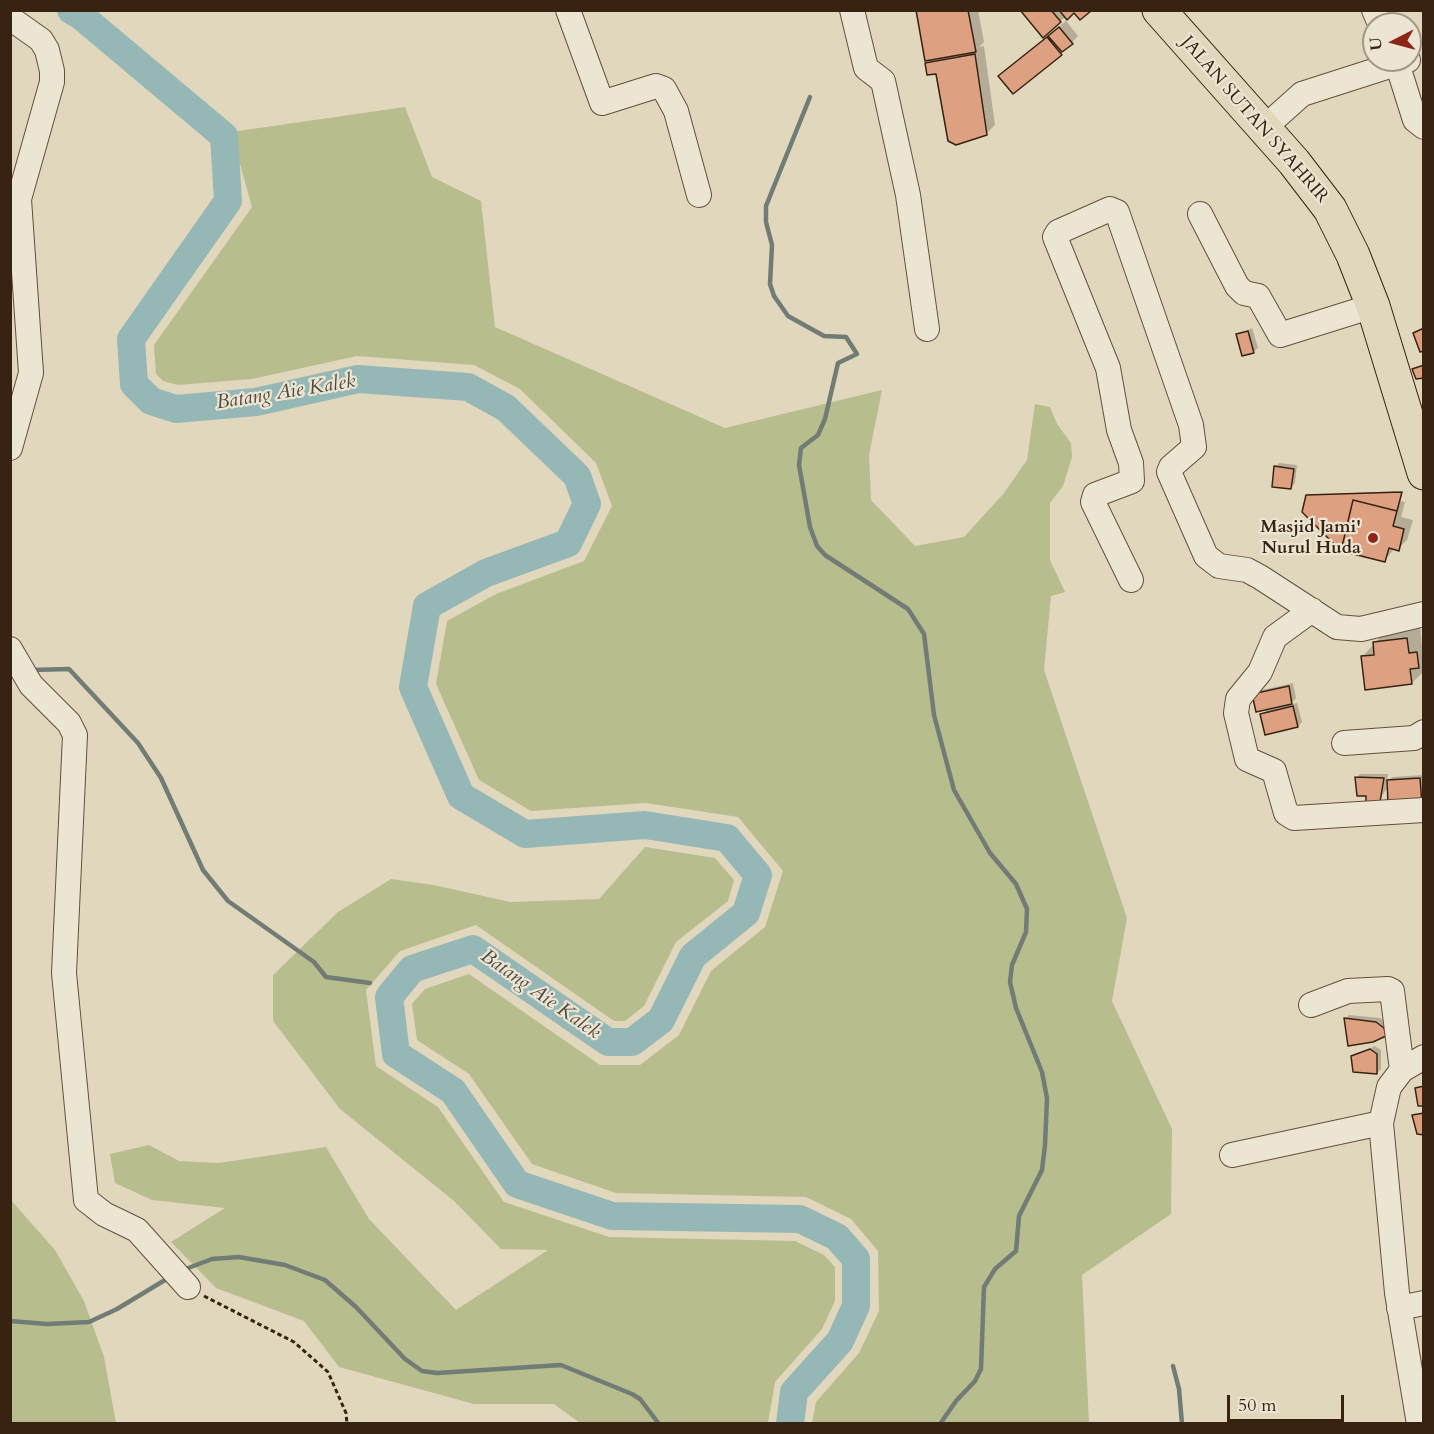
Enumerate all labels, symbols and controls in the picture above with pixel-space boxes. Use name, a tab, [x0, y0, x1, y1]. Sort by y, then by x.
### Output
north arrow	[1362, 12, 1422, 72]
street label: JALAN SUTAN SYAHRIR	[1176, 32, 1332, 208]
text: U	[1364, 36, 1388, 51]
water label: Batang Aie Kalek	[215, 370, 357, 416]
place label: Masjid Jami' Nurul Huda	[1260, 517, 1361, 560]
marker: Masjid Jami' Nurul Huda	[1366, 531, 1380, 545]
water label: Batang Aie Kalek	[475, 945, 605, 1045]
scale bar	[1230, 1383, 1347, 1421]
text: 50 m	[1238, 1393, 1277, 1418]

